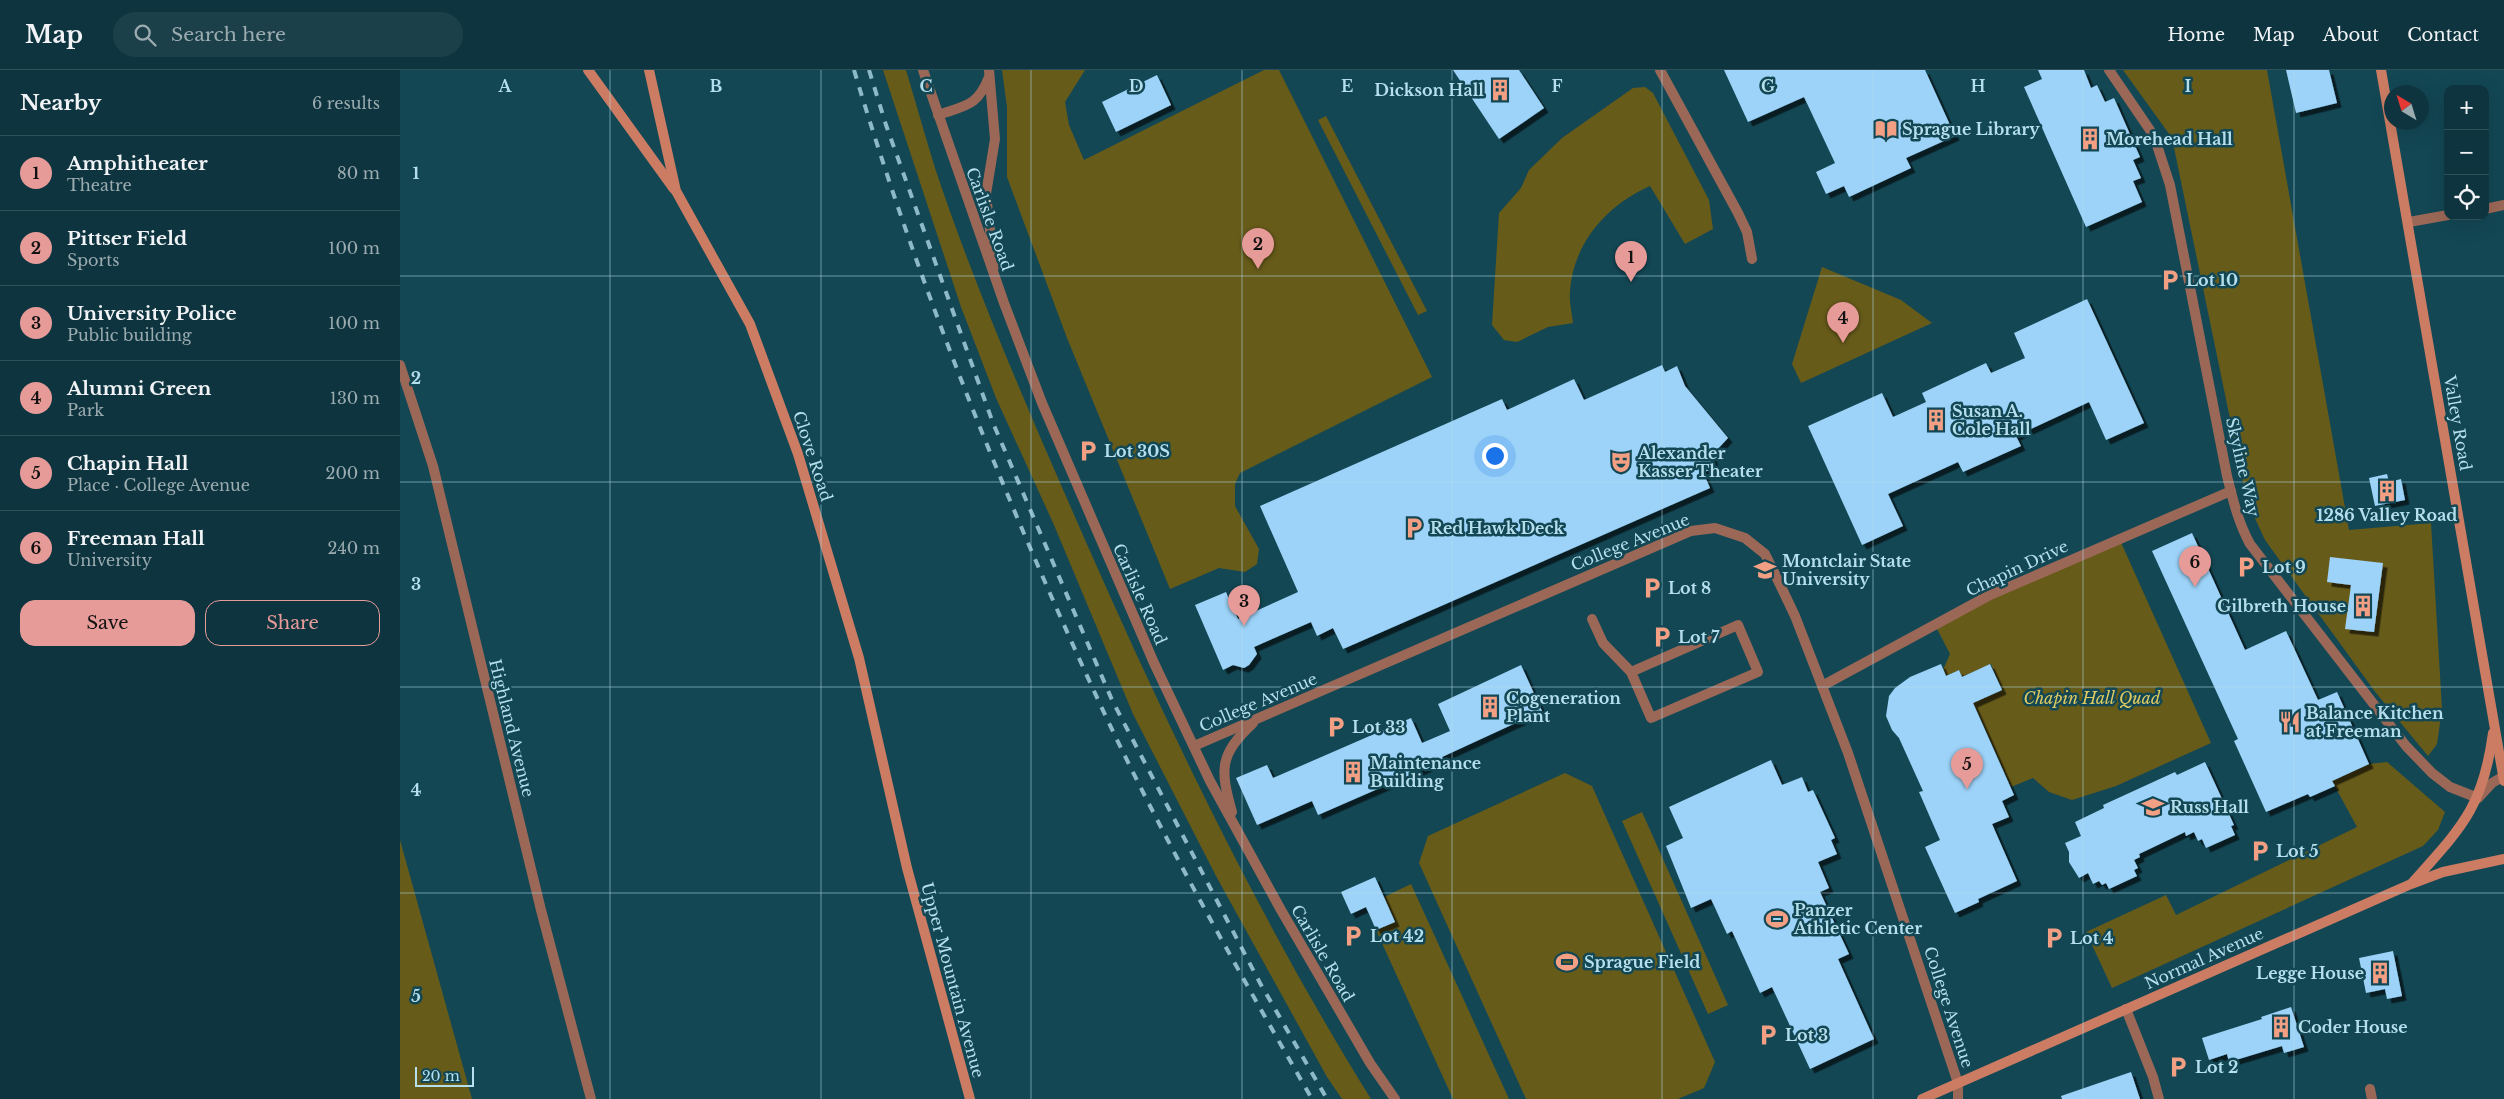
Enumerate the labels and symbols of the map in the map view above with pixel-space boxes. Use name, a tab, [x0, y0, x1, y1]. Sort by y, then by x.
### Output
text: A	[498, 76, 513, 96]
text: B	[710, 76, 723, 96]
text: C	[919, 76, 933, 96]
text: D	[1129, 76, 1143, 96]
text: E	[1341, 76, 1353, 96]
text: F	[1551, 76, 1563, 96]
text: G	[1761, 76, 1775, 96]
text: H	[1970, 76, 1986, 96]
text: I	[2185, 76, 2192, 96]
building icon: Dickson Hall	[1487, 77, 1513, 103]
place label: Dickson Hall	[1374, 80, 1484, 100]
north arrow	[2384, 85, 2429, 130]
library icon: Sprague Library	[1873, 116, 1899, 142]
place label: Sprague Library	[1902, 119, 2040, 139]
building icon: Morehead Hall	[2077, 126, 2103, 152]
place label: Morehead Hall	[2106, 129, 2233, 149]
text: 1	[413, 163, 420, 183]
street label: Carlisle Road	[962, 164, 1018, 274]
pin: 2	[1242, 228, 1274, 269]
pin: 1	[1615, 241, 1647, 282]
parking icon: Lot 10	[2157, 267, 2183, 293]
place label: Lot 10	[2186, 270, 2238, 290]
pin: 4	[1827, 302, 1859, 343]
text: 2	[411, 368, 421, 388]
street label: Valley Road	[2440, 373, 2476, 472]
place label: Susan A. Cole Hall	[1952, 401, 2031, 439]
building icon: Susan A. Cole Hall	[1923, 407, 1949, 433]
street label: Clove Road	[789, 408, 837, 504]
street label: Skyline Way	[2222, 415, 2264, 519]
parking icon: Lot 30S	[1075, 438, 1101, 464]
place label: Lot 30S	[1104, 441, 1170, 461]
your location	[1482, 443, 1508, 469]
place label: Alexander Kasser Theater	[1637, 443, 1763, 481]
theatre icon: Alexander Kasser Theater	[1608, 449, 1634, 475]
building icon: 1286 Valley Road	[2374, 478, 2400, 504]
place label: 1286 Valley Road	[2317, 505, 2457, 525]
street label: College Avenue	[1568, 509, 1692, 575]
parking icon: Red Hawk Deck	[1401, 515, 1427, 541]
place label: Red Hawk Deck	[1430, 518, 1564, 538]
street label: Chapin Drive	[1963, 536, 2071, 600]
street label: Carlisle Road	[1109, 540, 1171, 648]
pin: 6	[2179, 546, 2211, 587]
place label: Montclair State University	[1782, 551, 1911, 589]
parking icon: Lot 9	[2233, 554, 2259, 580]
school or university icon: Montclair State University	[1752, 557, 1778, 583]
place label: Lot 9	[2262, 557, 2306, 577]
text: 3	[411, 574, 421, 594]
parking icon: Lot 8	[1639, 575, 1665, 601]
place label: Lot 8	[1668, 578, 1711, 598]
pin: 3	[1228, 585, 1260, 626]
building icon: Gilbreth House	[2350, 593, 2376, 619]
place label: Gilbreth House	[2217, 596, 2346, 616]
parking icon: Lot 7	[1649, 624, 1675, 650]
place label: Lot 7	[1678, 627, 1720, 647]
street label: Highland Avenue	[485, 657, 539, 799]
street label: College Avenue	[1196, 668, 1320, 736]
place label: Cogeneration Plant	[1506, 688, 1621, 726]
park label: Chapin Hall Quad	[2024, 688, 2161, 708]
building icon: Cogeneration Plant	[1477, 694, 1503, 720]
place label: Balance Kitchen at Freeman	[2306, 703, 2444, 741]
restaurant icon: Balance Kitchen at Freeman	[2277, 709, 2303, 735]
parking icon: Lot 33	[1323, 714, 1349, 740]
place label: Lot 33	[1352, 717, 1405, 737]
pin: 5	[1951, 748, 1983, 789]
place label: Maintenance Building	[1370, 753, 1481, 791]
building icon: Maintenance Building	[1340, 759, 1366, 785]
text: 4	[411, 780, 421, 800]
school or university icon: Russ Hall	[2140, 794, 2166, 820]
place label: Russ Hall	[2170, 797, 2249, 817]
parking icon: Lot 5	[2247, 838, 2273, 864]
place label: Lot 5	[2276, 841, 2319, 861]
street label: Upper Mountain Avenue	[917, 880, 989, 1080]
place label: Panzer Athletic Center	[1793, 900, 1922, 938]
street label: Carlisle Road	[1287, 901, 1359, 1005]
sports icon: Panzer Athletic Center	[1764, 906, 1790, 932]
parking icon: Lot 42	[1340, 923, 1366, 949]
street label: Normal Avenue	[2141, 923, 2267, 993]
parking icon: Lot 4	[2041, 925, 2067, 951]
place label: Lot 42	[1370, 926, 1424, 946]
place label: Lot 4	[2070, 928, 2114, 948]
street label: College Avenue	[1920, 944, 1978, 1070]
sports icon: Sprague Field	[1554, 949, 1580, 975]
place label: Sprague Field	[1584, 952, 1700, 972]
building icon: Legge House	[2367, 960, 2393, 986]
place label: Legge House	[2256, 963, 2364, 983]
text: 5	[411, 986, 421, 1006]
building icon: Coder House	[2268, 1014, 2294, 1040]
place label: Coder House	[2298, 1017, 2408, 1037]
parking icon: Lot 3	[1755, 1022, 1781, 1048]
place label: Lot 3	[1785, 1025, 1828, 1045]
parking icon: Lot 2	[2165, 1054, 2191, 1080]
place label: Lot 2	[2195, 1057, 2238, 1077]
scale bar	[415, 1064, 474, 1087]

